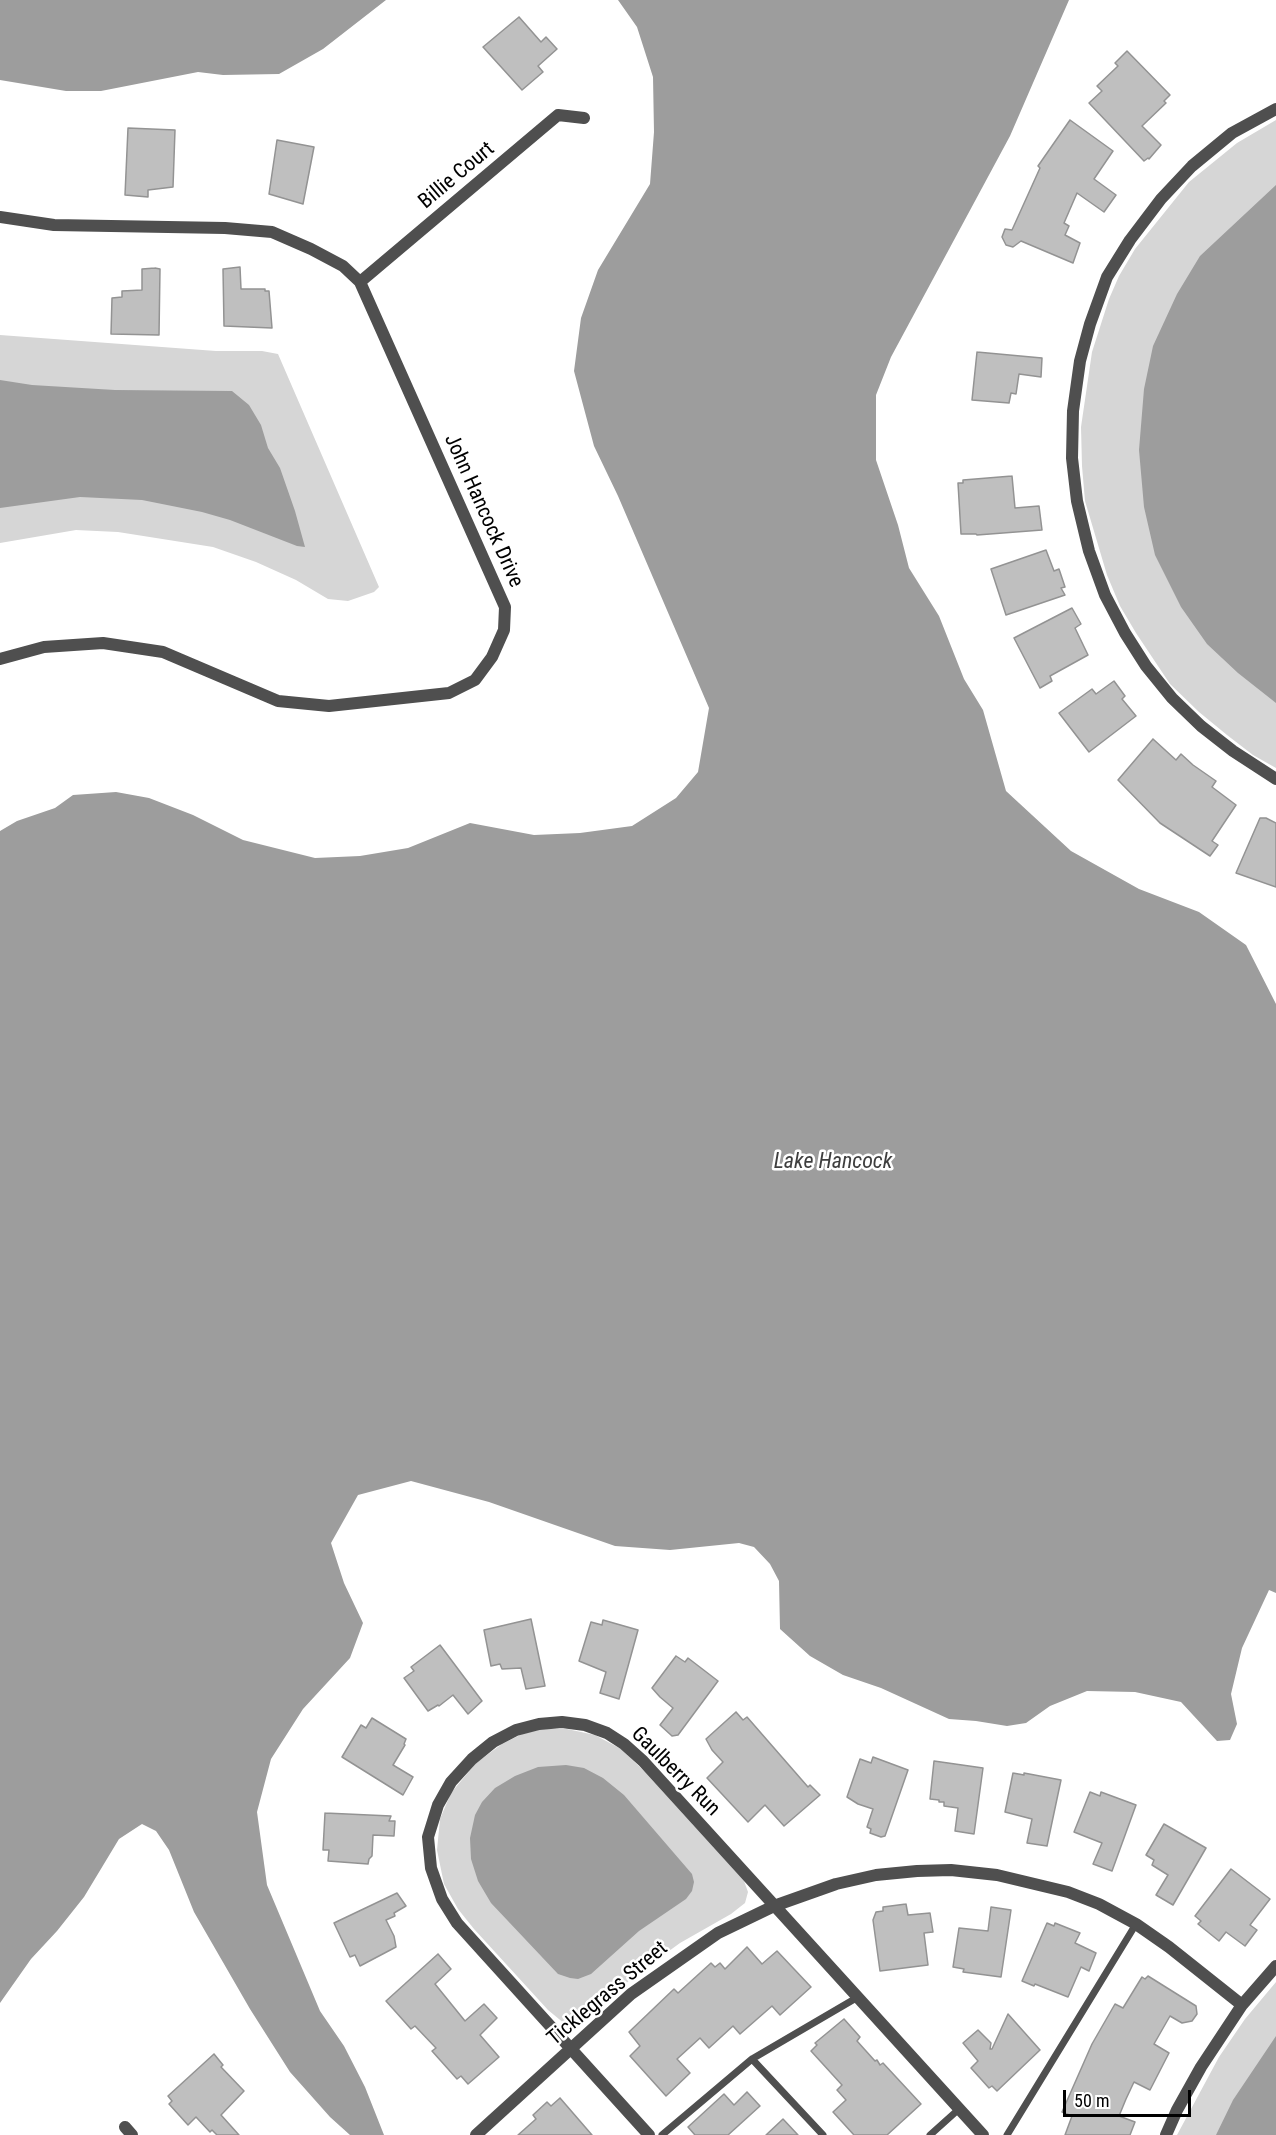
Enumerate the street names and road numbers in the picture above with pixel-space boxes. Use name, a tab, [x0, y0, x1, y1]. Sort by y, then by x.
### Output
street label: Billie Court	[414, 137, 500, 215]
street label: John Hancock Drive	[438, 430, 528, 592]
street label: Gaulberry Run	[625, 1722, 725, 1822]
street label: Ticklegrass Street	[543, 1936, 673, 2052]

